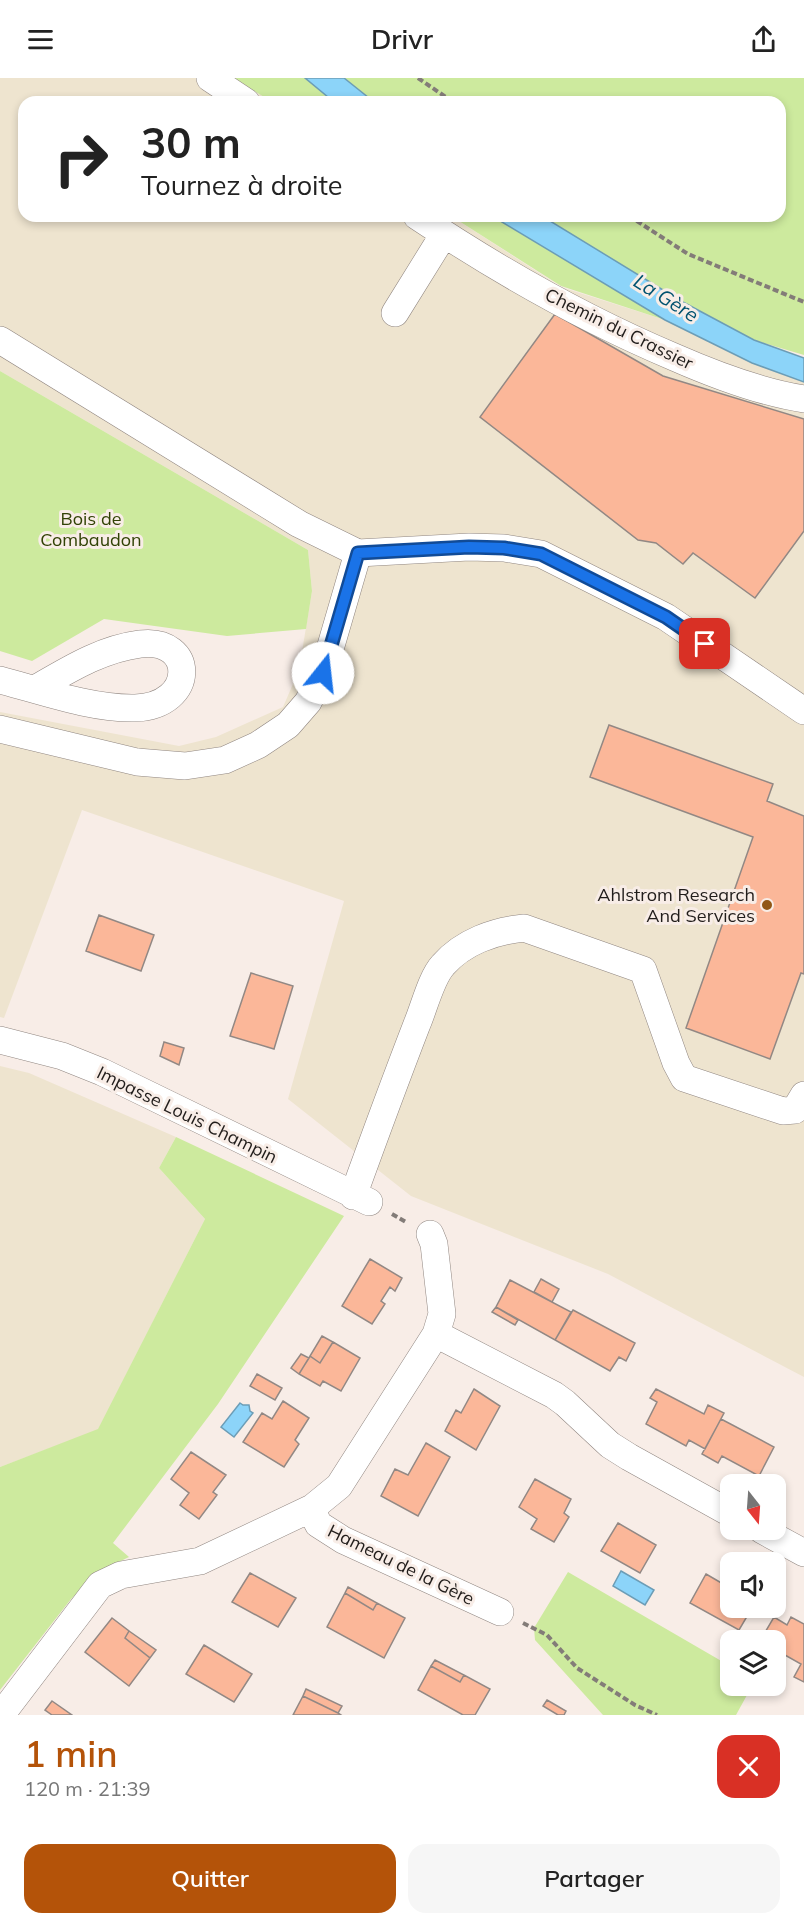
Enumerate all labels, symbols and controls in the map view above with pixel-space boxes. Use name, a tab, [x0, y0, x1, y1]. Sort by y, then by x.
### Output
text: Drivr	[371, 22, 433, 56]
icon: menu	[24, 23, 57, 56]
icon: share	[747, 23, 780, 56]
text: 30 m	[141, 116, 241, 169]
icon: right	[42, 120, 120, 198]
text: Tournez à droite	[141, 168, 342, 202]
water label: La Gère	[629, 268, 703, 327]
street label: Chemin du Crassier	[541, 283, 697, 375]
park label: Bois de Combaudon	[40, 507, 142, 551]
pin	[679, 618, 730, 669]
icon: arrive	[688, 627, 721, 660]
position arrow	[291, 641, 355, 705]
place label: Ahlstrom Research And Services	[597, 883, 755, 927]
marker: Ahlstrom Research And Services	[760, 898, 774, 912]
street label: Impasse Louis Champin	[93, 1061, 281, 1168]
north arrow	[720, 1474, 786, 1540]
map controls	[720, 1474, 786, 1696]
street label: Hameau de la Gère	[324, 1519, 478, 1610]
button: sound	[720, 1552, 786, 1618]
button: layers	[720, 1630, 786, 1696]
text: 1 min	[24, 1731, 118, 1776]
button: close	[717, 1735, 780, 1798]
text: 120 m · 21:39	[24, 1776, 150, 1801]
button: Quitter	[24, 1844, 396, 1913]
button: Partager	[408, 1844, 780, 1913]

